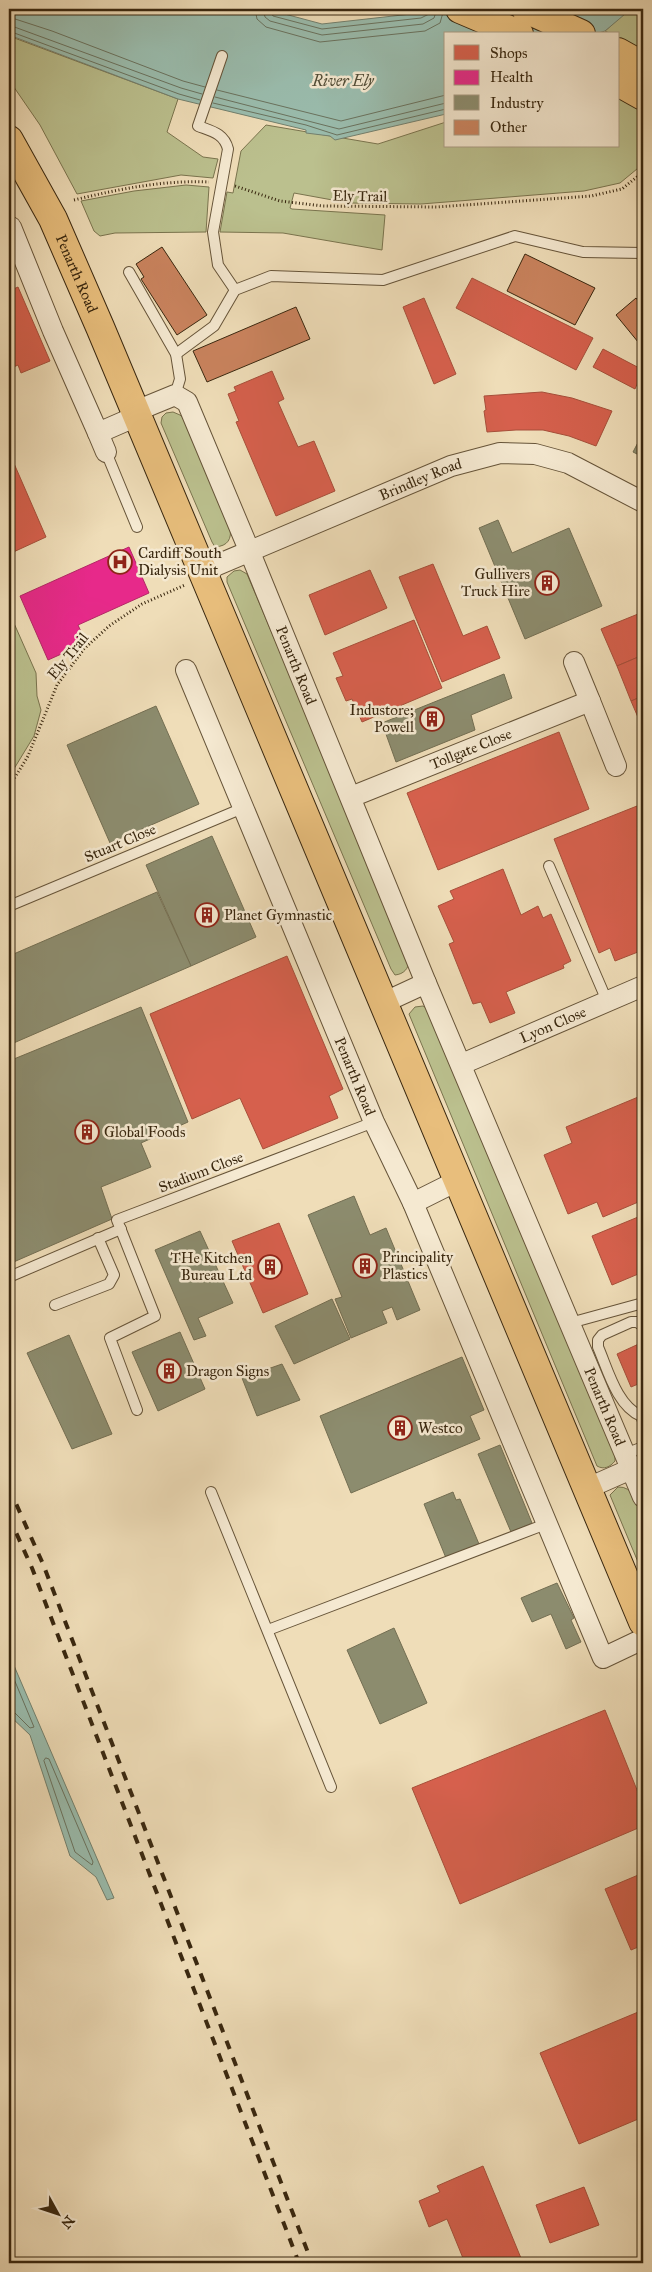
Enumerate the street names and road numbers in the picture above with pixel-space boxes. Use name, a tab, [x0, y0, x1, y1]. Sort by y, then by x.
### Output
street label: Ely Trail	[332, 187, 389, 205]
street label: Penarth Road	[52, 232, 102, 316]
street label: Brindley Road	[376, 454, 464, 504]
street label: Penarth Road	[272, 623, 320, 708]
street label: Ely Trail	[44, 628, 93, 683]
street label: Tollgate Close	[427, 724, 514, 773]
street label: Stuart Close	[81, 820, 159, 866]
street label: Lyon Close	[517, 1003, 589, 1047]
street label: Penarth Road	[331, 1034, 379, 1119]
street label: Stadium Close	[156, 1148, 246, 1196]
street label: Penarth Road	[580, 1365, 630, 1449]

